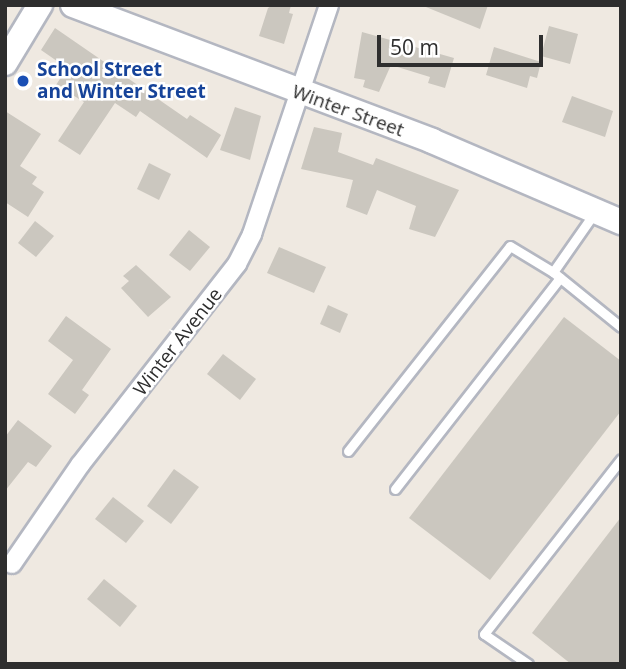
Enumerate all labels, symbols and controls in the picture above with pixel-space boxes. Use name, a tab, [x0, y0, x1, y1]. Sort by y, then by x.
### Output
scale bar	[381, 21, 547, 65]
text: 50 m	[390, 33, 439, 61]
place label: School Street and Winter Street	[37, 59, 206, 103]
marker: School Street and Winter Street	[15, 73, 31, 89]
street label: Winter Street	[289, 80, 407, 142]
street label: Winter Avenue	[129, 284, 227, 400]

